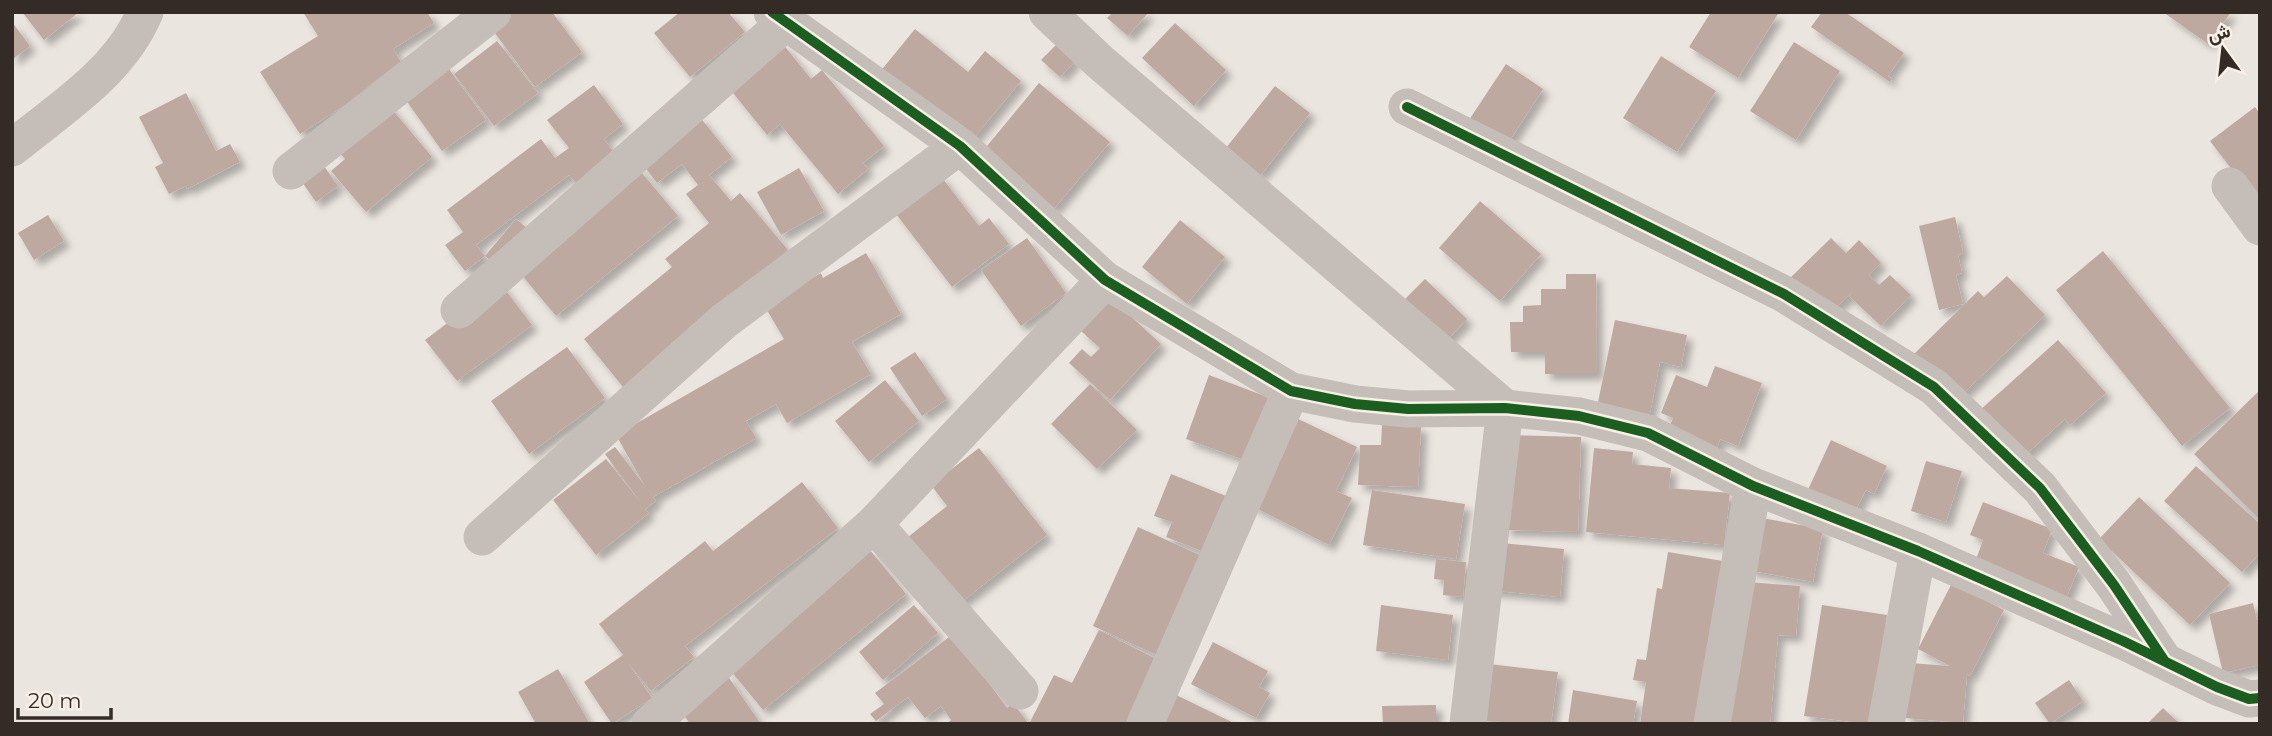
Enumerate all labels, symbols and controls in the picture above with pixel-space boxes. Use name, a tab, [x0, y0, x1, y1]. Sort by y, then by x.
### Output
north arrow	[2188, 14, 2258, 84]
text: ش	[2205, 19, 2233, 47]
scale bar	[18, 676, 110, 720]
text: 20 m	[28, 688, 82, 713]

